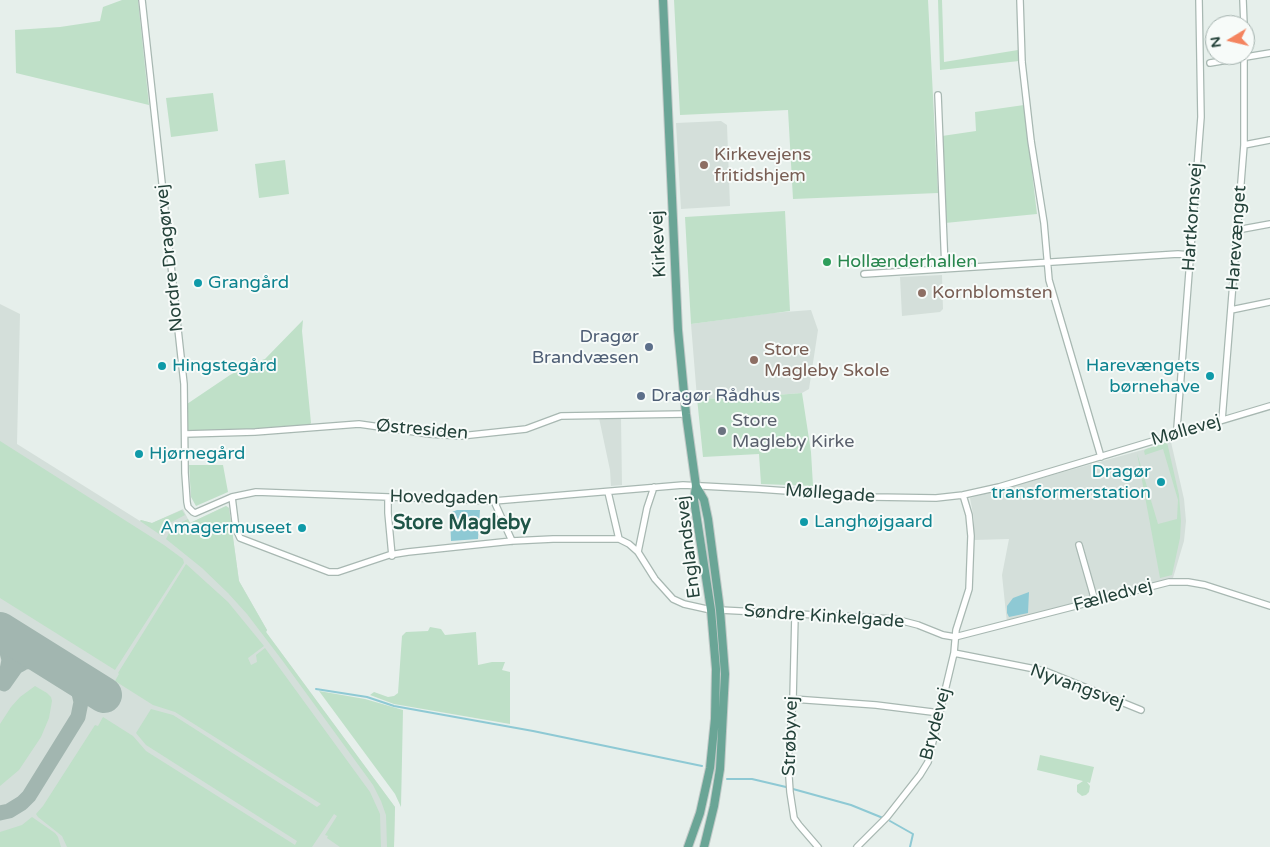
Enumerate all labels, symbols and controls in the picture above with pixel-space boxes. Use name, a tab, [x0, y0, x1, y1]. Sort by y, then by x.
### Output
north arrow	[1205, 15, 1255, 65]
text: N	[1206, 35, 1225, 49]
place label: Kirkevejens fritidshjem	[714, 144, 811, 186]
marker: Kirkevejens fritidshjem	[698, 159, 710, 171]
street label: Hartkornsvej	[1178, 162, 1208, 272]
street label: Nordre Dragørvej	[152, 183, 188, 333]
street label: Harevænget	[1223, 185, 1251, 291]
street label: Kirkevej	[646, 210, 672, 278]
place label: Hollænderhallen	[837, 251, 977, 273]
marker: Hollænderhallen	[821, 256, 833, 268]
place label: Grangård	[208, 272, 289, 294]
marker: Grangård	[192, 277, 204, 289]
place label: Kornblomsten	[932, 282, 1053, 304]
marker: Kornblomsten	[916, 287, 928, 299]
place label: Dragør Brandvæsen	[532, 326, 639, 368]
place label: Store Magleby Skole	[764, 339, 889, 382]
marker: Dragør Brandvæsen	[643, 341, 655, 353]
marker: Store Magleby Skole	[748, 354, 760, 366]
place label: Hingstegård	[172, 355, 277, 377]
place label: Harevængets børnehave	[1086, 355, 1200, 398]
marker: Hingstegård	[156, 360, 168, 372]
marker: Harevængets børnehave	[1204, 370, 1216, 382]
place label: Dragør Rådhus	[651, 385, 780, 407]
marker: Dragør Rådhus	[635, 390, 647, 402]
place label: Store Magleby Kirke	[732, 410, 854, 452]
street label: Møllevej	[1149, 411, 1223, 451]
street label: Østresiden	[375, 415, 469, 445]
marker: Store Magleby Kirke	[716, 425, 728, 437]
place label: Hjørnegård	[149, 443, 245, 465]
marker: Hjørnegård	[133, 448, 145, 460]
place label: Dragør transformerstation	[991, 461, 1151, 504]
marker: Dragør transformerstation	[1155, 476, 1167, 488]
street label: Møllegade	[784, 480, 876, 508]
street label: Hovedgaden	[389, 486, 499, 510]
street label: Englandsvej	[672, 494, 706, 600]
place label: Langhøjgaard	[814, 511, 933, 533]
district label: Store Magleby	[393, 512, 531, 536]
marker: Langhøjgaard	[798, 516, 810, 528]
place label: Amagermuseet	[160, 517, 292, 539]
marker: Amagermuseet	[296, 522, 308, 534]
street label: Fælledvej	[1071, 575, 1155, 617]
street label: Søndre Kinkelgade	[743, 601, 905, 633]
street label: Nyvangsvej	[1027, 660, 1127, 714]
street label: Brydevej	[916, 685, 956, 763]
street label: Strøbyvej	[779, 696, 803, 776]

